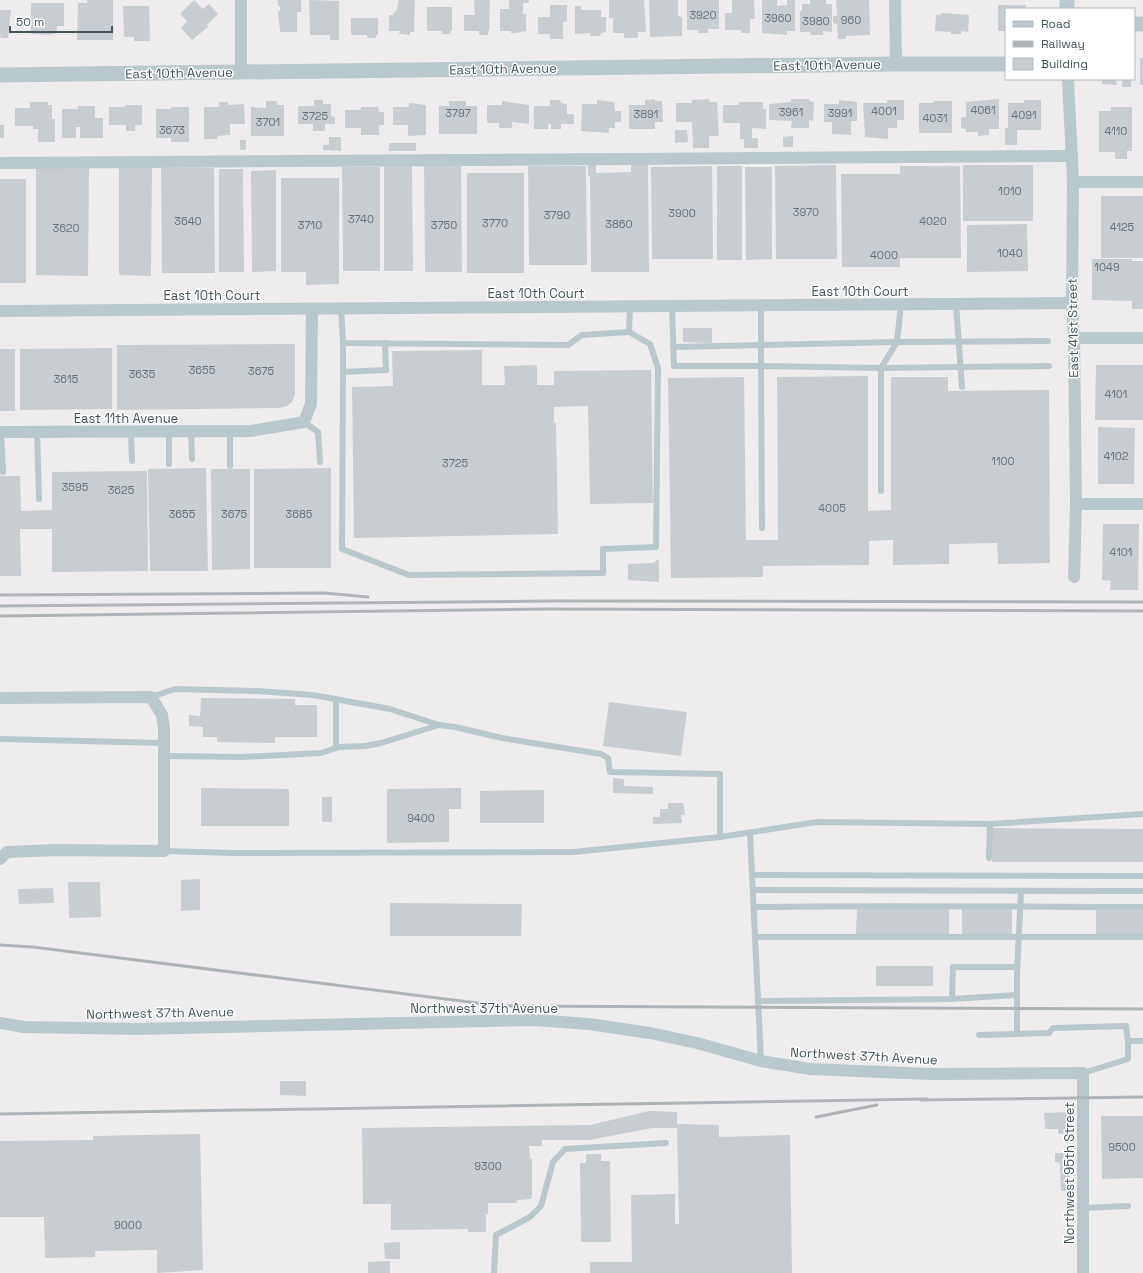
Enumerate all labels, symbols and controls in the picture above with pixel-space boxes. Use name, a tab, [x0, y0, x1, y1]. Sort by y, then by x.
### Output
scale bar	[10, 8, 112, 34]
house number: 3920	[689, 8, 717, 22]
legend	[1005, 8, 1135, 80]
house number: 3960	[764, 11, 792, 25]
house number: 960	[841, 13, 861, 27]
text: 50 m	[16, 14, 44, 30]
house number: 3980	[802, 14, 830, 28]
text: Road	[1041, 16, 1070, 32]
text: Railway	[1041, 36, 1085, 52]
street label: East 10th Avenue	[773, 56, 881, 74]
text: Building	[1041, 56, 1088, 72]
street label: East 10th Avenue	[449, 60, 557, 78]
street label: East 10th Avenue	[125, 64, 233, 82]
house number: 4061	[970, 103, 996, 117]
house number: 4001	[871, 104, 897, 118]
house number: 3961	[779, 105, 803, 119]
house number: 3797	[445, 106, 471, 120]
house number: 3991	[828, 106, 852, 120]
house number: 3891	[634, 107, 658, 121]
house number: 4091	[1011, 108, 1037, 122]
house number: 3725	[302, 109, 328, 123]
house number: 4031	[922, 111, 948, 125]
house number: 3701	[256, 115, 280, 129]
house number: 3673	[159, 123, 185, 137]
house number: 4110	[1105, 124, 1127, 138]
house number: 1010	[998, 184, 1022, 198]
house number: 3970	[793, 205, 819, 219]
house number: 3900	[668, 206, 696, 220]
house number: 3790	[544, 208, 570, 222]
house number: 3740	[348, 212, 374, 226]
house number: 3640	[174, 214, 202, 228]
house number: 4020	[919, 214, 947, 228]
house number: 3770	[482, 216, 508, 230]
house number: 3860	[605, 217, 633, 231]
house number: 3710	[298, 218, 322, 232]
house number: 3750	[431, 218, 457, 232]
house number: 4125	[1110, 220, 1135, 234]
house number: 3620	[52, 221, 80, 235]
house number: 1040	[997, 246, 1023, 260]
house number: 4000	[870, 248, 898, 262]
house number: 1049	[1094, 260, 1120, 274]
street label: East 41st Street	[1064, 278, 1082, 378]
street label: East 10th Court	[811, 283, 909, 300]
street label: East 10th Court	[487, 285, 585, 302]
street label: East 10th Court	[163, 287, 261, 304]
house number: 3655	[189, 363, 216, 377]
house number: 3675	[248, 364, 274, 378]
house number: 3635	[129, 367, 156, 381]
house number: 3615	[54, 372, 79, 386]
house number: 4101	[1105, 387, 1127, 401]
street label: East 11th Avenue	[74, 410, 178, 427]
house number: 4102	[1104, 449, 1129, 463]
house number: 1100	[991, 454, 1015, 468]
house number: 3725	[442, 456, 468, 470]
house number: 3595	[62, 480, 89, 494]
house number: 3625	[108, 483, 135, 497]
house number: 4005	[818, 501, 846, 515]
house number: 3655	[169, 507, 196, 521]
house number: 3675	[221, 507, 247, 521]
house number: 3685	[286, 507, 313, 521]
house number: 4101	[1110, 545, 1132, 559]
house number: 9400	[407, 811, 435, 825]
street label: Northwest 37th Avenue	[410, 1000, 558, 1017]
street label: Northwest 37th Avenue	[86, 1003, 234, 1023]
street label: Northwest 37th Avenue	[790, 1044, 938, 1068]
street label: Northwest 95th Street	[1061, 1102, 1078, 1244]
house number: 9500	[1108, 1140, 1136, 1154]
house number: 9300	[474, 1159, 502, 1173]
house number: 9000	[114, 1218, 142, 1232]

